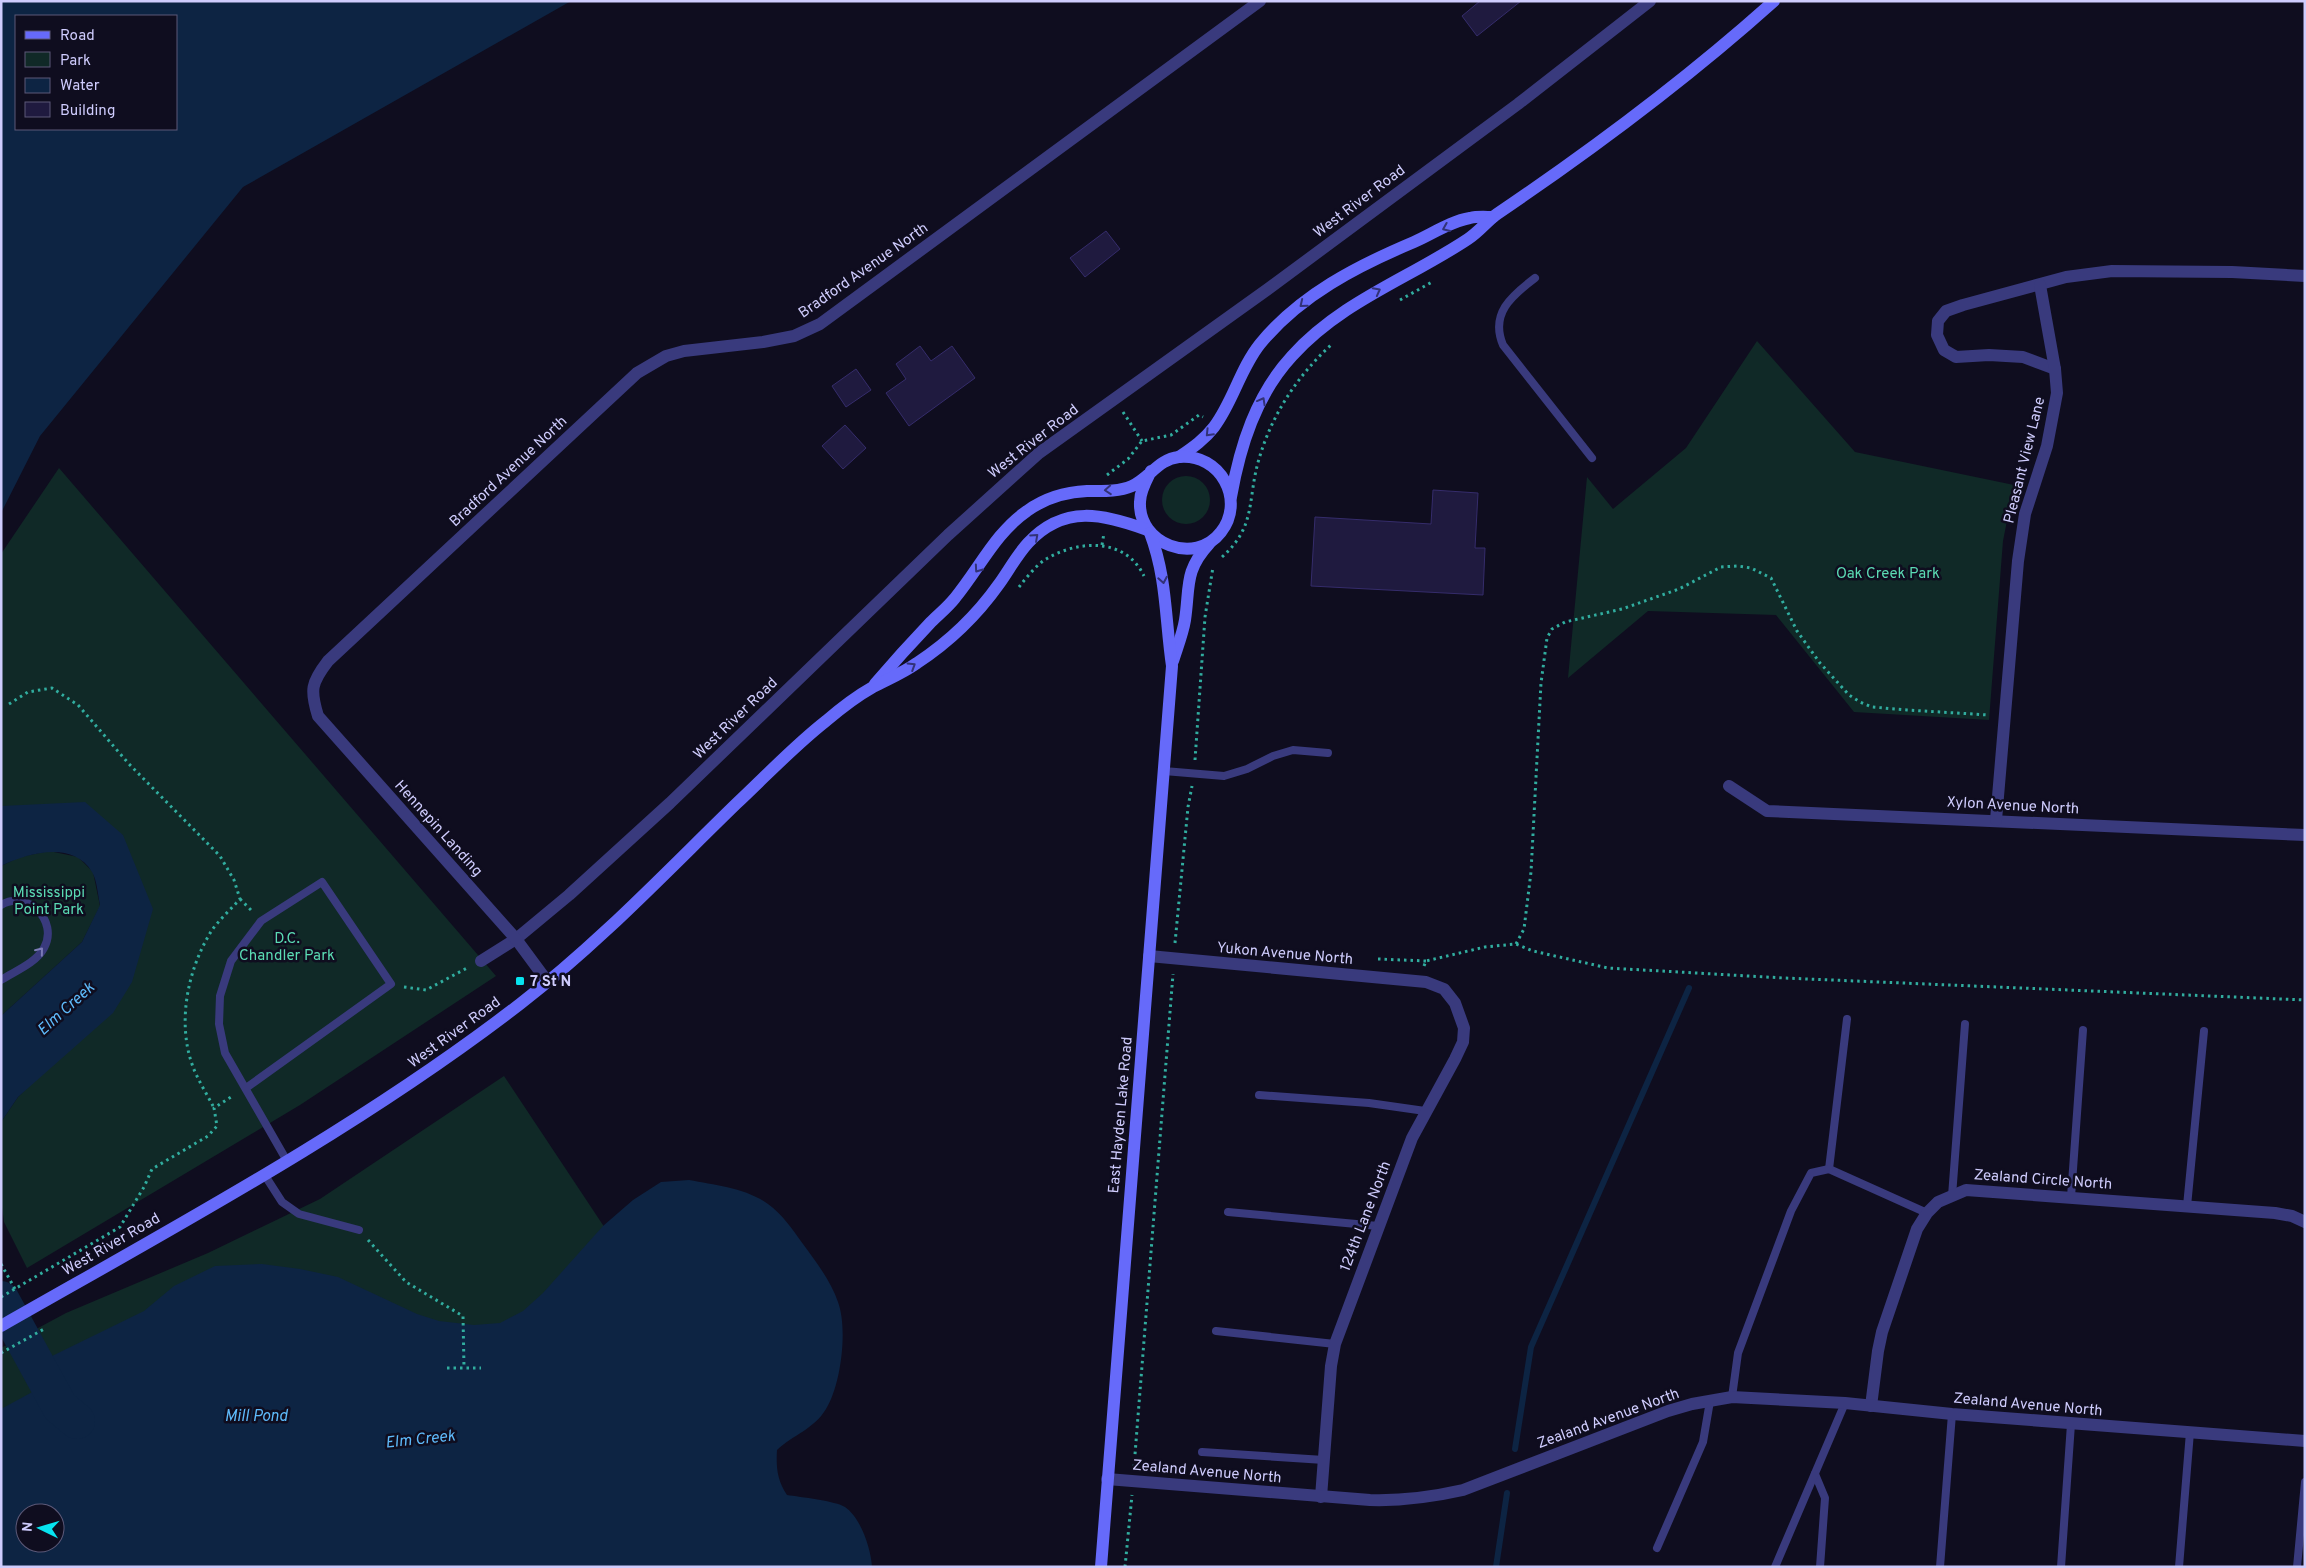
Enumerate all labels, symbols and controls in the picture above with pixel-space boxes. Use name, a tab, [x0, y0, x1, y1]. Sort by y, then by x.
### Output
legend	[15, 15, 178, 130]
text: Road	[60, 27, 95, 46]
text: Park	[60, 52, 91, 71]
text: Water	[60, 77, 100, 96]
text: Building	[60, 102, 115, 121]
street label: West River Road	[1310, 162, 1410, 243]
street label: Bradford Avenue North	[795, 219, 932, 323]
one-way arrow	[1442, 221, 1451, 232]
one-way arrow	[1372, 287, 1381, 297]
one-way arrow	[1300, 298, 1309, 307]
street label: Pleasant View Lane	[2001, 395, 2050, 526]
one-way arrow	[1255, 398, 1265, 407]
street label: West River Road	[985, 401, 1083, 484]
street label: Bradford Avenue North	[446, 413, 572, 532]
one-way arrow	[1206, 427, 1215, 436]
one-way arrow	[1104, 485, 1112, 496]
one-way arrow	[1029, 533, 1038, 542]
one-way arrow	[975, 563, 984, 572]
park label: Oak Creek Park	[1836, 565, 1940, 584]
one-way arrow	[1157, 575, 1167, 584]
one-way arrow	[907, 663, 916, 672]
street label: West River Road	[690, 674, 782, 764]
street label: Hennepin Landing	[390, 777, 486, 881]
street label: Xylon Avenue North	[1946, 794, 2080, 819]
park label: Mississippi Point Park	[13, 884, 85, 920]
park label: D.C. Chandler Park	[239, 930, 335, 966]
street label: Yukon Avenue North	[1216, 939, 1354, 970]
one-way arrow	[34, 947, 43, 957]
place label: 7 St N	[530, 973, 571, 992]
marker: 7 St N	[514, 975, 526, 987]
water label: Elm Creek	[34, 978, 100, 1040]
street label: West River Road	[405, 993, 505, 1073]
street label: East Hayden Lake Road	[1105, 1036, 1138, 1194]
street label: 124th Lane North	[1337, 1159, 1396, 1274]
street label: Zealand Circle North	[1973, 1166, 2113, 1195]
street label: West River Road	[59, 1210, 164, 1281]
street label: Zealand Avenue North	[1535, 1385, 1682, 1454]
street label: Zealand Avenue North	[1952, 1389, 2103, 1421]
water label: Mill Pond	[224, 1407, 289, 1427]
water label: Elm Creek	[384, 1426, 457, 1454]
street label: Zealand Avenue North	[1131, 1456, 1282, 1488]
north arrow	[15, 1503, 65, 1553]
text: N	[20, 1521, 37, 1533]

